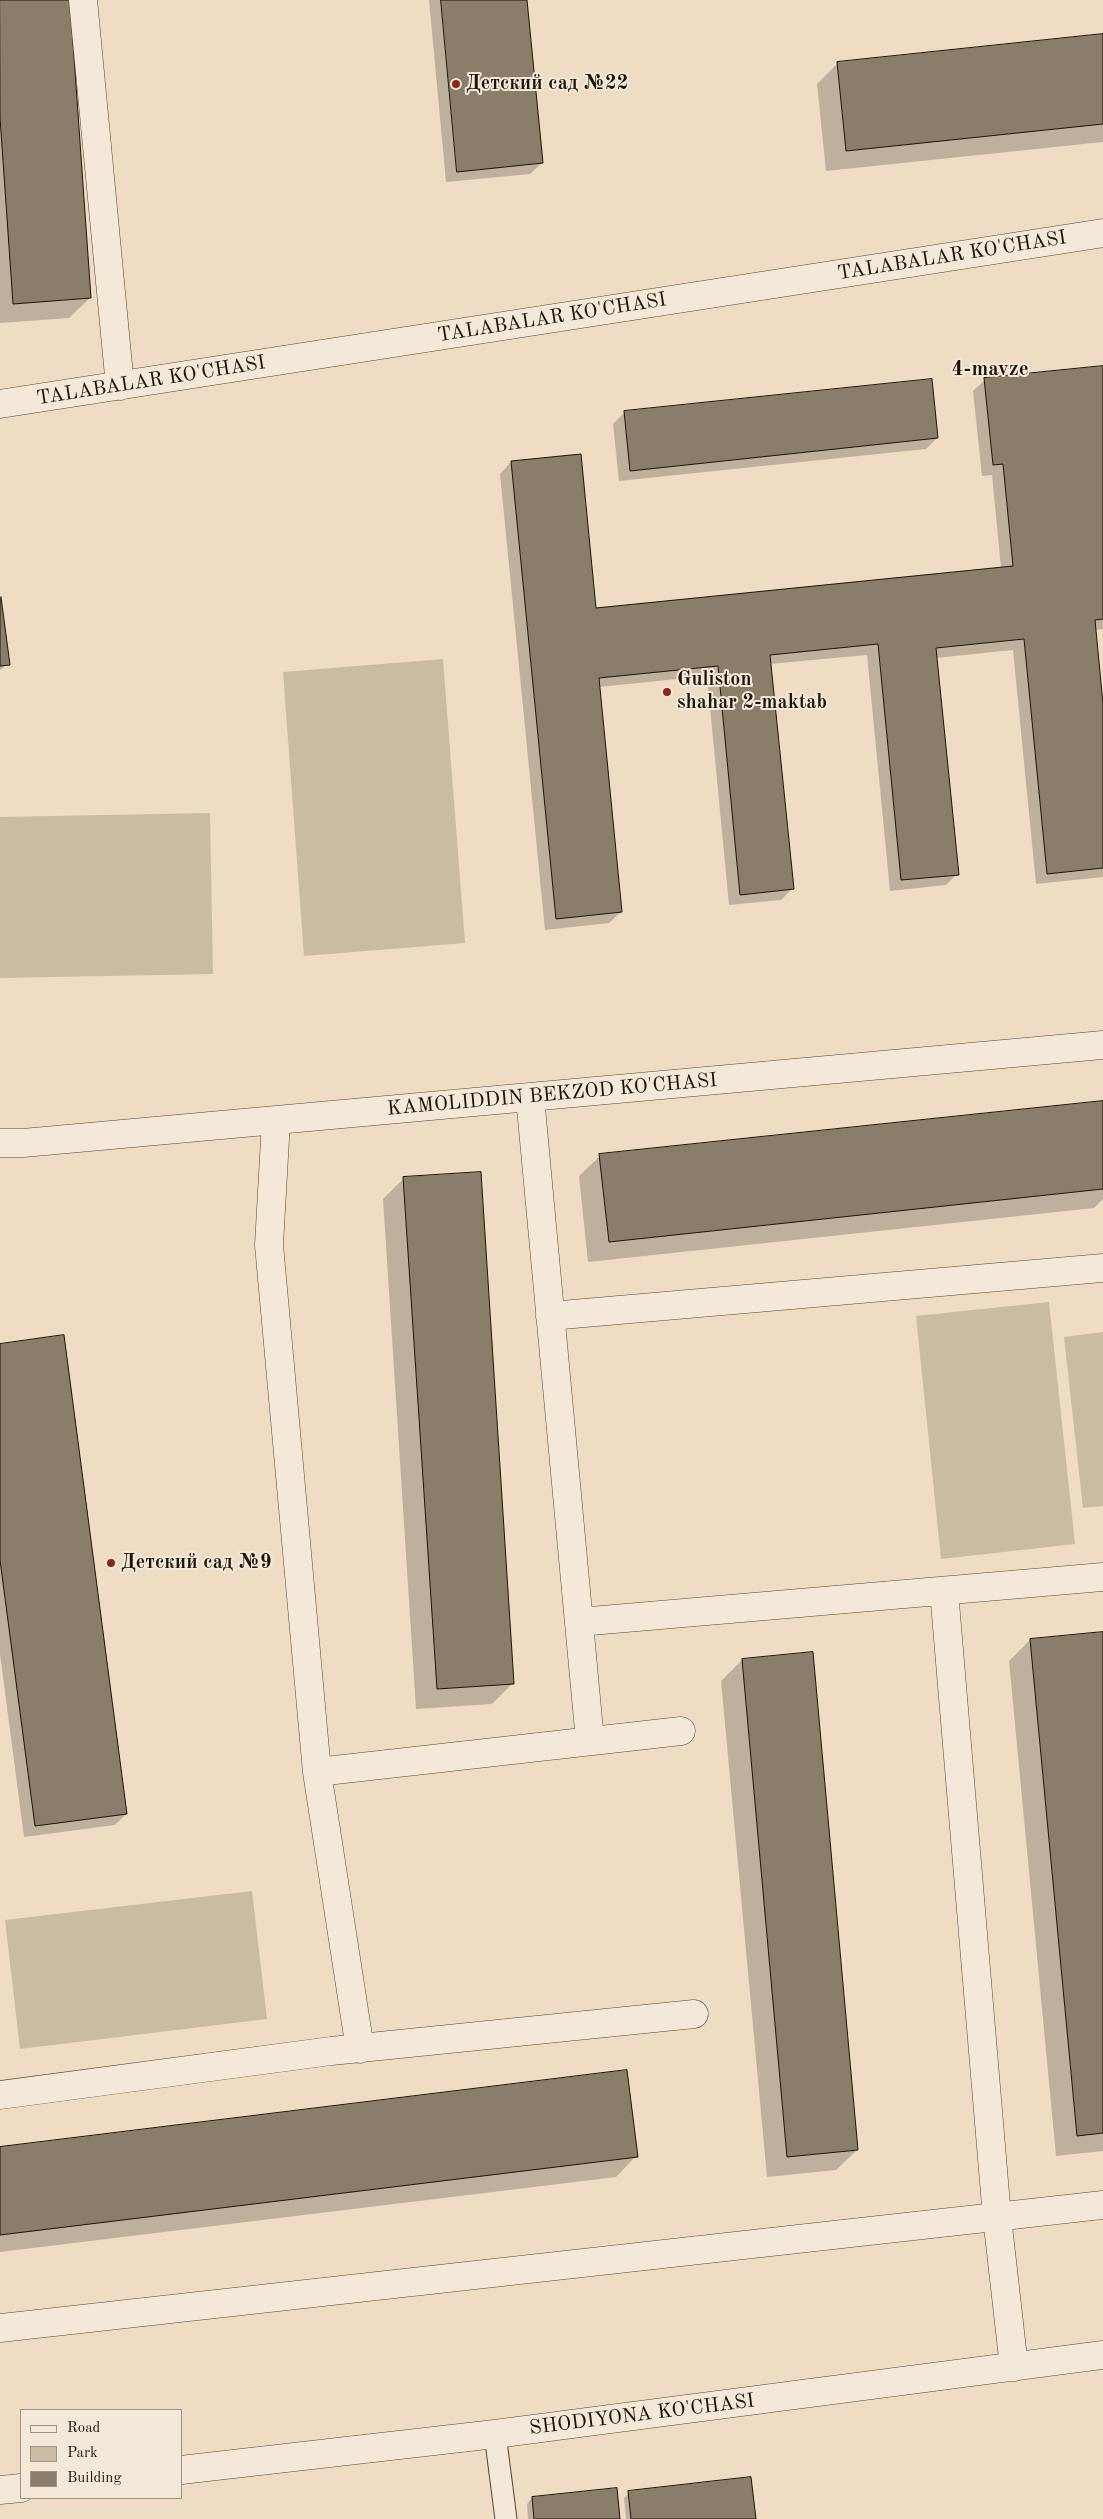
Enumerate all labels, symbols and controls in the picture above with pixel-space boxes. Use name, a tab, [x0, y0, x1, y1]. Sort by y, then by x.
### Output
place label: Детский сад №22	[466, 72, 628, 96]
marker: Детский сад №22	[450, 78, 462, 90]
street label: TALABALAR KO'CHASI	[836, 226, 1068, 286]
street label: TALABALAR KO'CHASI	[436, 288, 668, 348]
street label: TALABALAR KO'CHASI	[35, 351, 267, 411]
district label: 4-mavze	[951, 356, 1029, 382]
place label: Guliston shahar 2-maktab	[677, 668, 827, 715]
marker: Guliston shahar 2-maktab	[661, 686, 673, 698]
street label: KAMOLIDDIN BEKZOD KO'CHASI	[386, 1069, 718, 1121]
place label: Детский сад №9	[121, 1551, 272, 1575]
marker: Детский сад №9	[105, 1557, 117, 1569]
street label: SHODIYONA KO'CHASI	[528, 2389, 756, 2441]
legend	[20, 2409, 182, 2499]
text: Road	[67, 2421, 100, 2436]
text: Park	[67, 2446, 98, 2461]
text: Building	[67, 2471, 122, 2486]

